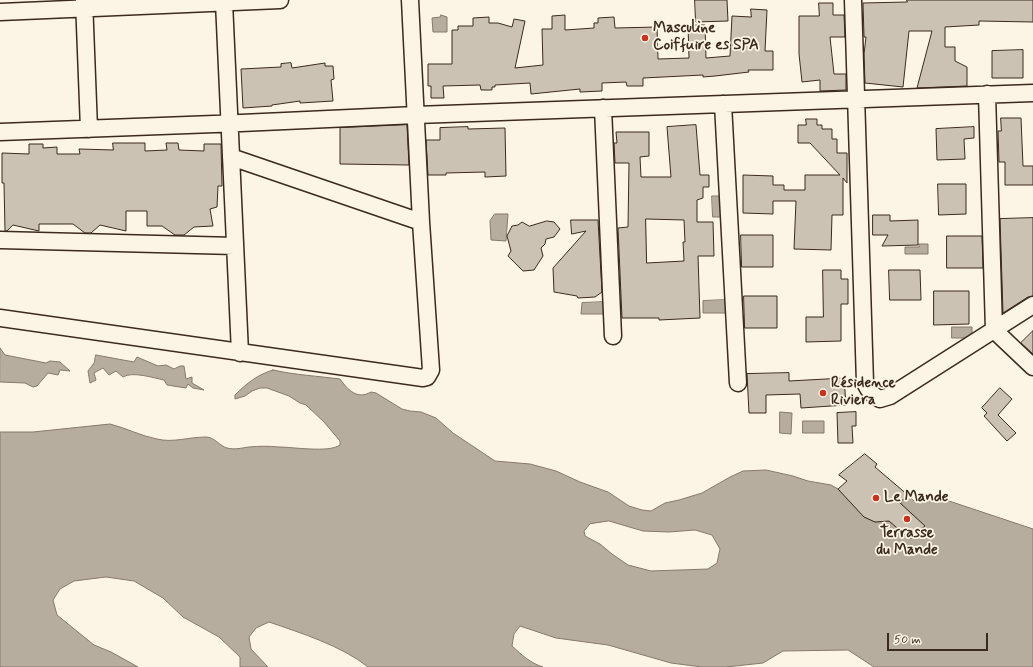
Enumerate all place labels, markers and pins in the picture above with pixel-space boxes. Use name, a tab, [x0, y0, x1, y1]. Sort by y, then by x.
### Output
place label: Masculine Coiffuire es SPA	[653, 20, 759, 55]
marker: Masculine Coiffuire es SPA	[640, 33, 650, 43]
place label: Résidence Riviera	[831, 375, 896, 410]
marker: Résidence Riviera	[818, 388, 828, 398]
place label: Le Mande	[884, 489, 949, 507]
marker: Le Mande	[871, 493, 881, 503]
marker: Terrasse du Mande	[902, 514, 912, 524]
place label: Terrasse du Mande	[876, 525, 938, 560]

